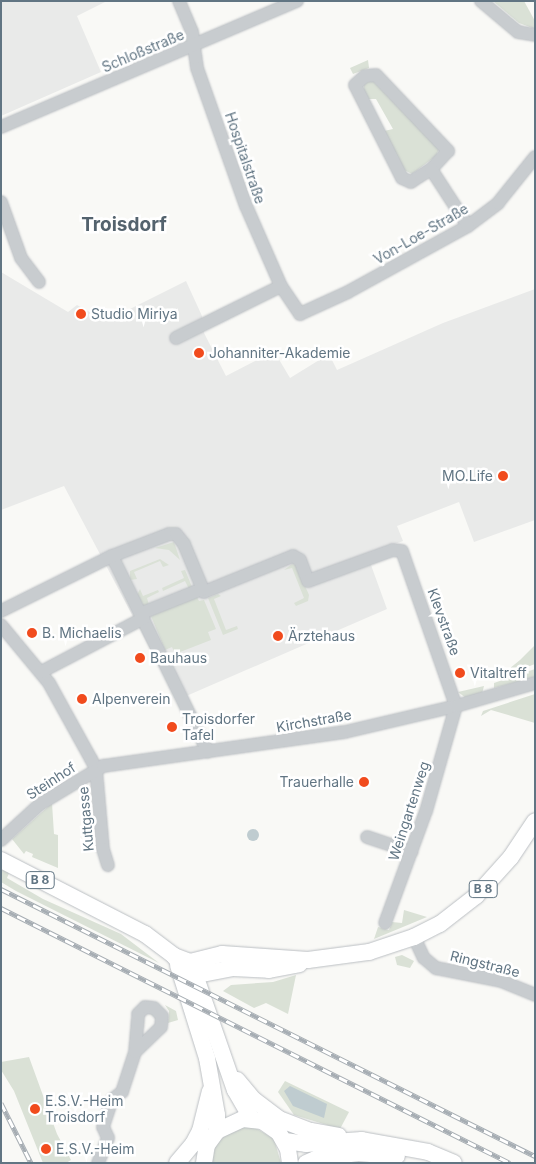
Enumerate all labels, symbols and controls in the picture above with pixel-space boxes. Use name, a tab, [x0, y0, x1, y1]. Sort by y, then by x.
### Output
street label: Schloßstraße	[99, 26, 187, 76]
street label: Hospitalstraße	[221, 110, 269, 206]
street label: Von-Loe-Straße	[371, 200, 471, 268]
district label: Troisdorf	[81, 214, 167, 236]
place label: Studio Miriya	[91, 306, 178, 322]
marker: Studio Miriya	[75, 308, 87, 320]
place label: Johanniter-Akademie	[209, 345, 351, 361]
marker: Johanniter-Akademie	[193, 347, 205, 359]
place label: MO.Life	[442, 468, 493, 484]
marker: MO.Life	[497, 470, 509, 482]
street label: Klevstraße	[424, 586, 464, 658]
place label: B. Michaelis	[42, 625, 122, 641]
marker: B. Michaelis	[26, 627, 38, 639]
place label: Ärztehaus	[288, 628, 355, 644]
marker: Ärztehaus	[272, 630, 284, 642]
place label: Bauhaus	[150, 650, 207, 666]
marker: Bauhaus	[134, 652, 146, 664]
place label: Vitaltreff	[470, 665, 527, 681]
marker: Vitaltreff	[454, 667, 466, 679]
place label: Alpenverein	[92, 691, 170, 707]
marker: Alpenverein	[76, 693, 88, 705]
street label: Kirchstraße	[275, 706, 353, 736]
place label: Troisdorfer Tafel	[182, 711, 255, 744]
marker: Troisdorfer Tafel	[166, 721, 178, 733]
street label: Steinhof	[23, 759, 79, 803]
street label: Weingartenweg	[385, 759, 433, 863]
place label: Trauerhalle	[280, 774, 354, 790]
marker: Trauerhalle	[358, 776, 370, 788]
street label: Kuttgasse	[75, 786, 97, 852]
road number: B 8	[25, 870, 55, 890]
road number: B 8	[468, 880, 498, 899]
street label: Ringstraße	[448, 947, 522, 981]
place label: E.S.V.-Heim Troisdorf	[45, 1093, 123, 1126]
marker: E.S.V.-Heim Troisdorf	[29, 1103, 41, 1115]
place label: E.S.V.-Heim	[56, 1141, 134, 1157]
marker: E.S.V.-Heim	[40, 1143, 52, 1155]

